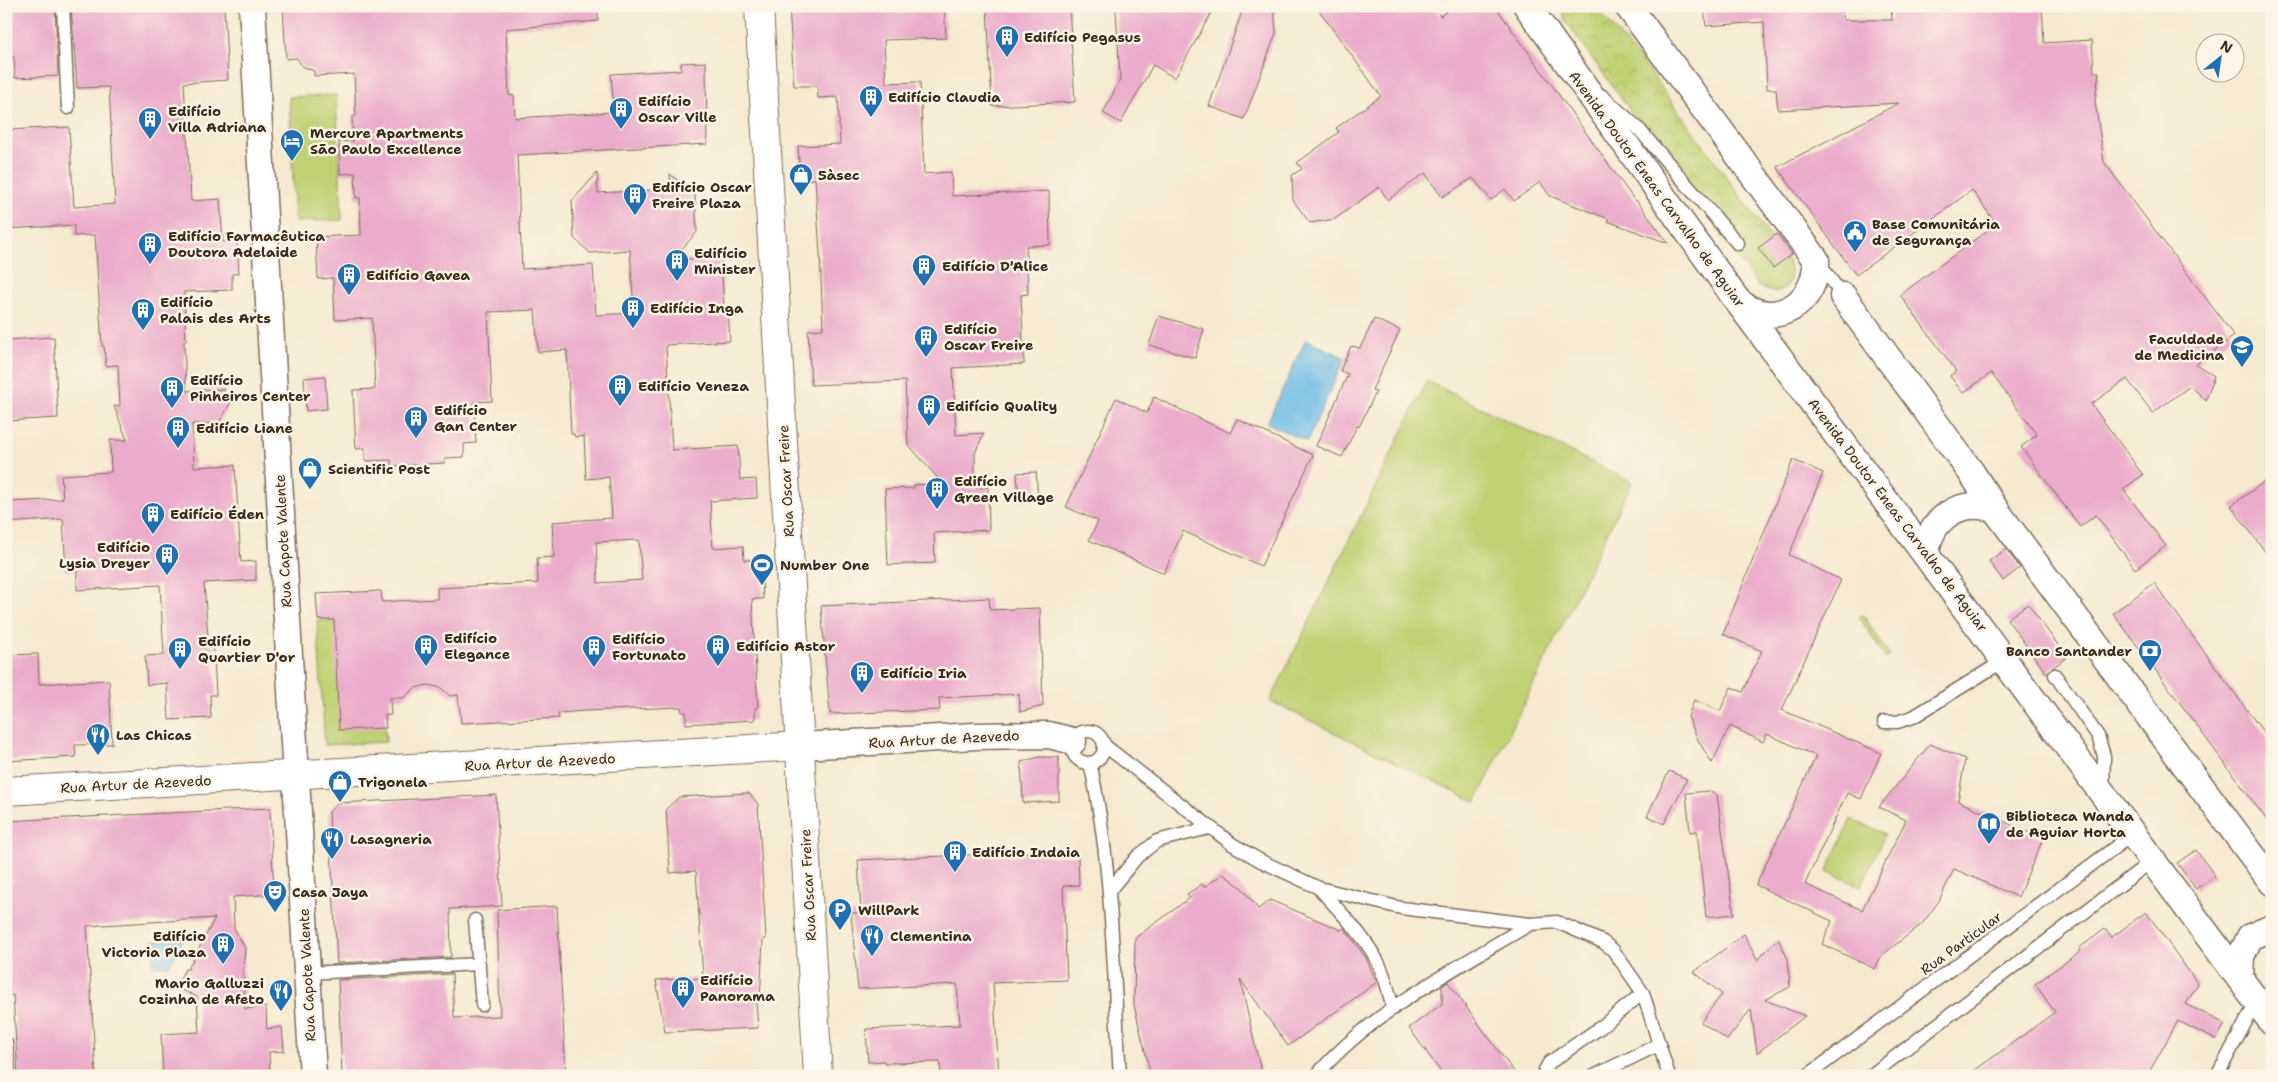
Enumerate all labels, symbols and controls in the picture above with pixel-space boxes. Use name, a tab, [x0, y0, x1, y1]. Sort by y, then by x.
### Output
building icon: Edifício Pegasus	[994, 24, 1020, 58]
place label: Edifício Pegasus	[1024, 28, 1141, 46]
north arrow	[2196, 32, 2246, 82]
text: N	[2217, 36, 2236, 57]
street label: Avenida Doutor Eneas Carvalho de Aguiar	[1565, 67, 1749, 311]
building icon: Edifício Claudia	[858, 84, 884, 118]
place label: Edifício Claudia	[888, 88, 1001, 106]
place label: Edifício Oscar Ville	[638, 92, 717, 126]
building icon: Edifício Oscar Ville	[608, 96, 634, 130]
place label: Edifício Villa Adriana	[168, 102, 267, 136]
building icon: Edifício Villa Adriana	[137, 106, 163, 140]
place label: Mercure Apartments São Paulo Excellence	[310, 124, 463, 158]
hotel icon: Mercure Apartments São Paulo Excellence	[279, 128, 305, 162]
shop icon: 5àsec	[788, 162, 814, 196]
place label: 5àsec	[818, 166, 859, 184]
place label: Edifício Oscar Freire Plaza	[652, 178, 752, 212]
building icon: Edifício Oscar Freire Plaza	[622, 182, 648, 216]
place label: Base Comunitária de Segurança	[1872, 215, 2000, 249]
public building icon: Base Comunitária de Segurança	[1842, 219, 1868, 253]
place label: Edifício Farmacêutica Doutora Adelaide	[168, 227, 326, 261]
building icon: Edifício Farmacêutica Doutora Adelaide	[137, 231, 163, 265]
place label: Edifício Minister	[694, 244, 756, 278]
building icon: Edifício Minister	[664, 248, 690, 282]
building icon: Edifício D'Alice	[911, 253, 937, 287]
place label: Edifício D'Alice	[942, 257, 1048, 275]
building icon: Edifício Gavea	[336, 262, 362, 296]
place label: Edifício Gavea	[366, 266, 471, 284]
place label: Edifício Palais des Arts	[160, 293, 271, 327]
building icon: Edifício Inga	[620, 295, 646, 329]
building icon: Edifício Palais des Arts	[130, 297, 156, 331]
place label: Edifício Inga	[650, 299, 744, 317]
place label: Edifício Oscar Freire	[944, 320, 1033, 354]
building icon: Edifício Oscar Freire	[913, 324, 939, 358]
place label: Faculdade de Medicina	[2134, 330, 2224, 364]
school or university icon: Faculdade de Medicina	[2229, 334, 2255, 368]
place label: Edifício Pinheiros Center	[190, 371, 311, 405]
building icon: Edifício Veneza	[607, 373, 633, 407]
building icon: Edifício Pinheiros Center	[159, 375, 185, 409]
place label: Edifício Veneza	[638, 377, 749, 395]
building icon: Edifício Quality	[916, 393, 942, 427]
street label: Avenida Doutor Eneas Carvalho de Aguiar	[1804, 395, 1992, 636]
place label: Edifício Quality	[946, 397, 1057, 415]
place label: Edifício Gan Center	[434, 401, 518, 435]
building icon: Edifício Gan Center	[403, 405, 429, 439]
building icon: Edifício Liane	[165, 415, 191, 449]
place label: Edifício Liane	[196, 419, 293, 437]
street label: Rua Oscar Freire	[774, 424, 798, 538]
shop icon: Scientific Post	[297, 456, 323, 490]
place label: Scientific Post	[328, 460, 430, 478]
place label: Edifício Green Village	[954, 472, 1054, 506]
street label: Rua Capote Valente	[271, 474, 295, 608]
building icon: Edifício Green Village	[924, 476, 950, 510]
building icon: Edifício Éden	[140, 501, 166, 535]
place label: Edifício Éden	[170, 505, 264, 523]
place label: Edifício Lysia Dreyer	[59, 538, 150, 572]
building icon: Edifício Lysia Dreyer	[154, 542, 180, 576]
sports icon: Number One	[749, 552, 775, 586]
place label: Number One	[780, 556, 870, 574]
place label: Edifício Elegance	[444, 629, 510, 663]
place label: Edifício Fortunato	[612, 630, 686, 664]
place label: Edifício Quartier D'or	[198, 632, 296, 666]
building icon: Edifício Elegance	[413, 633, 439, 667]
building icon: Edifício Astor	[705, 633, 731, 667]
building icon: Edifício Fortunato	[581, 634, 607, 668]
building icon: Edifício Quartier D'or	[167, 636, 193, 670]
place label: Edifício Astor	[736, 637, 836, 655]
bank icon: Banco Santander	[2137, 638, 2163, 672]
place label: Banco Santander	[2006, 642, 2132, 660]
building icon: Edifício Iria	[849, 660, 875, 694]
place label: Edifício Iria	[880, 664, 967, 682]
restaurant icon: Las Chicas	[85, 722, 111, 756]
place label: Las Chicas	[116, 726, 192, 744]
street label: Rua Artur de Azevedo	[868, 726, 1020, 752]
street label: Rua Artur de Azevedo	[464, 749, 616, 775]
shop icon: Trigonela	[327, 769, 353, 803]
street label: Rua Artur de Azevedo	[60, 771, 212, 797]
place label: Trigonela	[358, 773, 428, 791]
place label: Biblioteca Wanda de Aguiar Horta	[2006, 807, 2134, 841]
library icon: Biblioteca Wanda de Aguiar Horta	[1976, 811, 2002, 845]
restaurant icon: Lasagneria	[319, 826, 345, 860]
street label: Rua Oscar Freire	[796, 828, 820, 942]
place label: Lasagneria	[350, 830, 432, 848]
building icon: Edifício Indaia	[942, 839, 968, 873]
place label: Edifício Indaia	[972, 843, 1080, 861]
theatre icon: Casa Jaya	[262, 879, 288, 913]
place label: Casa Jaya	[292, 883, 368, 901]
parking icon: WillPark	[827, 897, 853, 931]
place label: WillPark	[858, 901, 919, 919]
street label: Rua Particular	[1917, 907, 2006, 979]
street label: Rua Capote Valente	[295, 908, 319, 1042]
restaurant icon: Clementina	[859, 923, 885, 957]
place label: Edifício Victoria Plaza	[102, 927, 206, 961]
place label: Clementina	[890, 927, 972, 945]
building icon: Edifício Victoria Plaza	[210, 931, 236, 965]
place label: Edifício Panorama	[700, 971, 775, 1005]
place label: Mario Galluzzi Cozinha de Afeto	[139, 974, 264, 1008]
building icon: Edifício Panorama	[670, 975, 696, 1009]
restaurant icon: Mario Galluzzi Cozinha de Afeto	[268, 978, 294, 1012]

